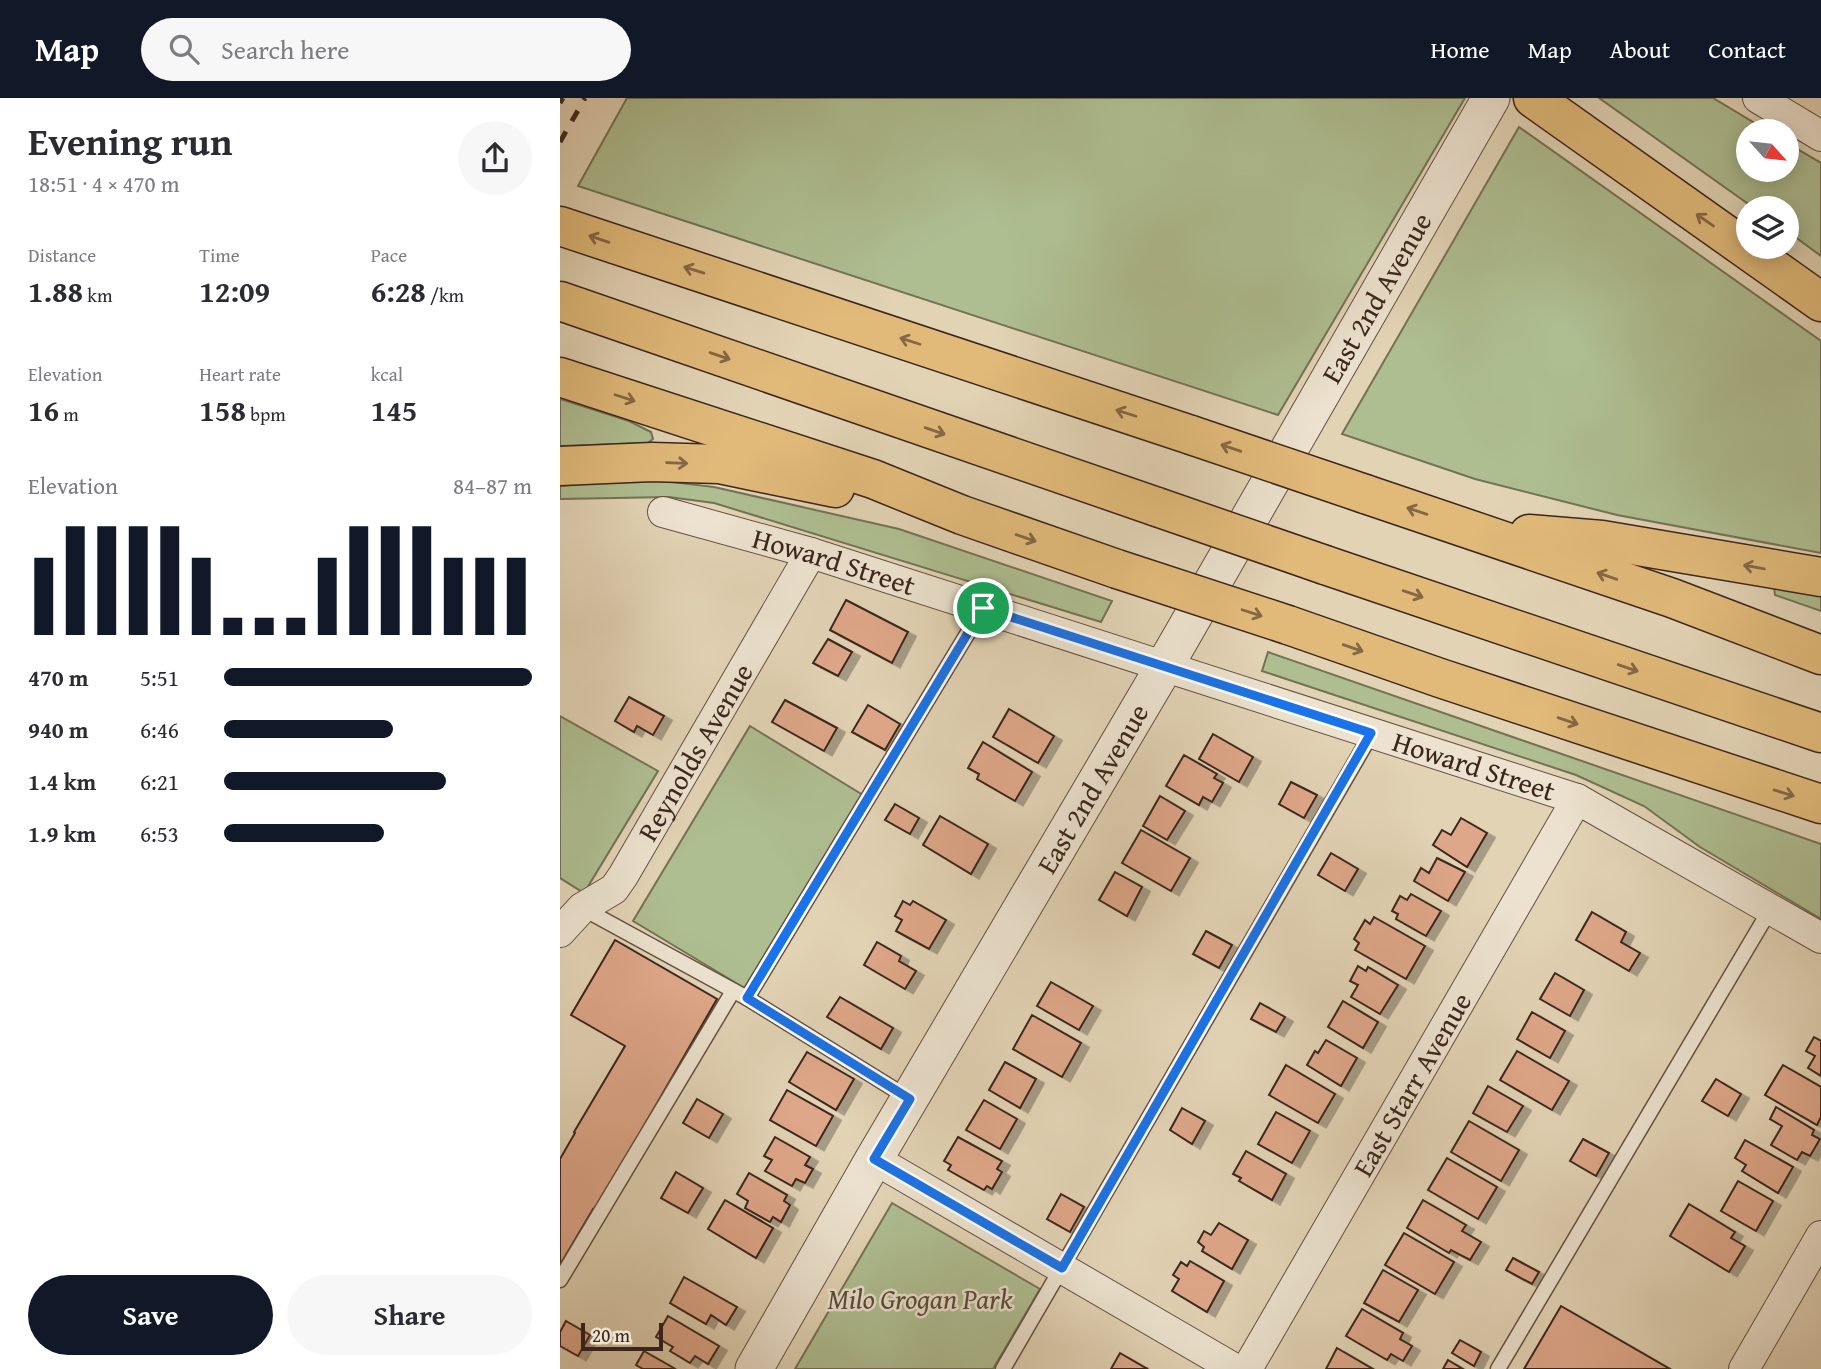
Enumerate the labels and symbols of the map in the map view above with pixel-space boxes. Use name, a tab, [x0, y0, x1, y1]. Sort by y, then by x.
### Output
north arrow	[1736, 119, 1799, 182]
street label: East 2nd Avenue	[1310, 204, 1441, 390]
one-way arrow	[1696, 213, 1715, 227]
one-way arrow	[589, 232, 611, 244]
one-way arrow	[683, 263, 705, 276]
one-way arrow	[899, 334, 921, 347]
one-way arrow	[708, 351, 730, 363]
one-way arrow	[614, 392, 636, 405]
one-way arrow	[1115, 406, 1137, 419]
one-way arrow	[923, 426, 945, 438]
one-way arrow	[1220, 441, 1242, 454]
one-way arrow	[665, 456, 688, 469]
one-way arrow	[1407, 504, 1429, 516]
street label: Howard Street	[748, 517, 921, 605]
one-way arrow	[1015, 533, 1037, 545]
one-way arrow	[1743, 560, 1765, 573]
one-way arrow	[1596, 569, 1618, 581]
pin	[953, 578, 1013, 638]
one-way arrow	[1401, 589, 1423, 601]
one-way arrow	[1241, 608, 1263, 620]
one-way arrow	[1341, 643, 1363, 655]
street label: Reynolds Avenue	[627, 655, 763, 848]
one-way arrow	[1617, 663, 1639, 675]
street label: East 2nd Avenue	[1026, 696, 1158, 881]
one-way arrow	[1557, 716, 1579, 728]
street label: Howard Street	[1388, 720, 1561, 811]
one-way arrow	[1773, 787, 1795, 800]
street label: East Starr Avenue	[1342, 984, 1481, 1184]
park label: Milo Grogan Park	[828, 1278, 1013, 1319]
scale bar	[581, 1320, 663, 1352]

